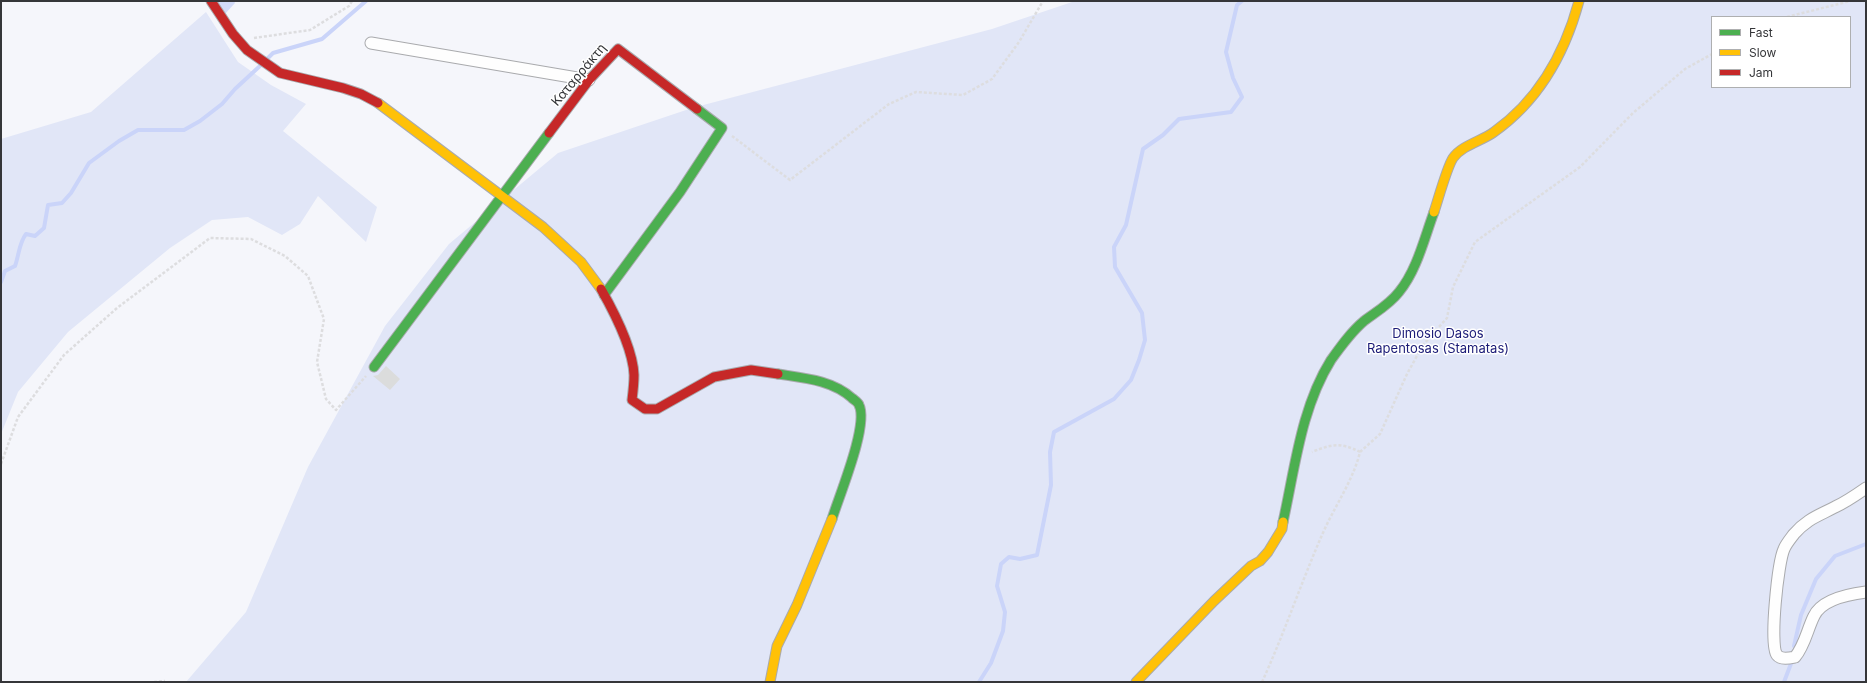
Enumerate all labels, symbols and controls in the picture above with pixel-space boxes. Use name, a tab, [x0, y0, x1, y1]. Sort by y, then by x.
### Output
legend	[1711, 16, 1851, 88]
text: Fast	[1749, 25, 1773, 40]
street label: Καταρράκτη	[548, 41, 610, 109]
text: Slow	[1749, 45, 1776, 60]
text: Jam	[1749, 65, 1773, 80]
park label: Dimosio Dasos Rapentosas (Stamatas)	[1367, 326, 1509, 357]

